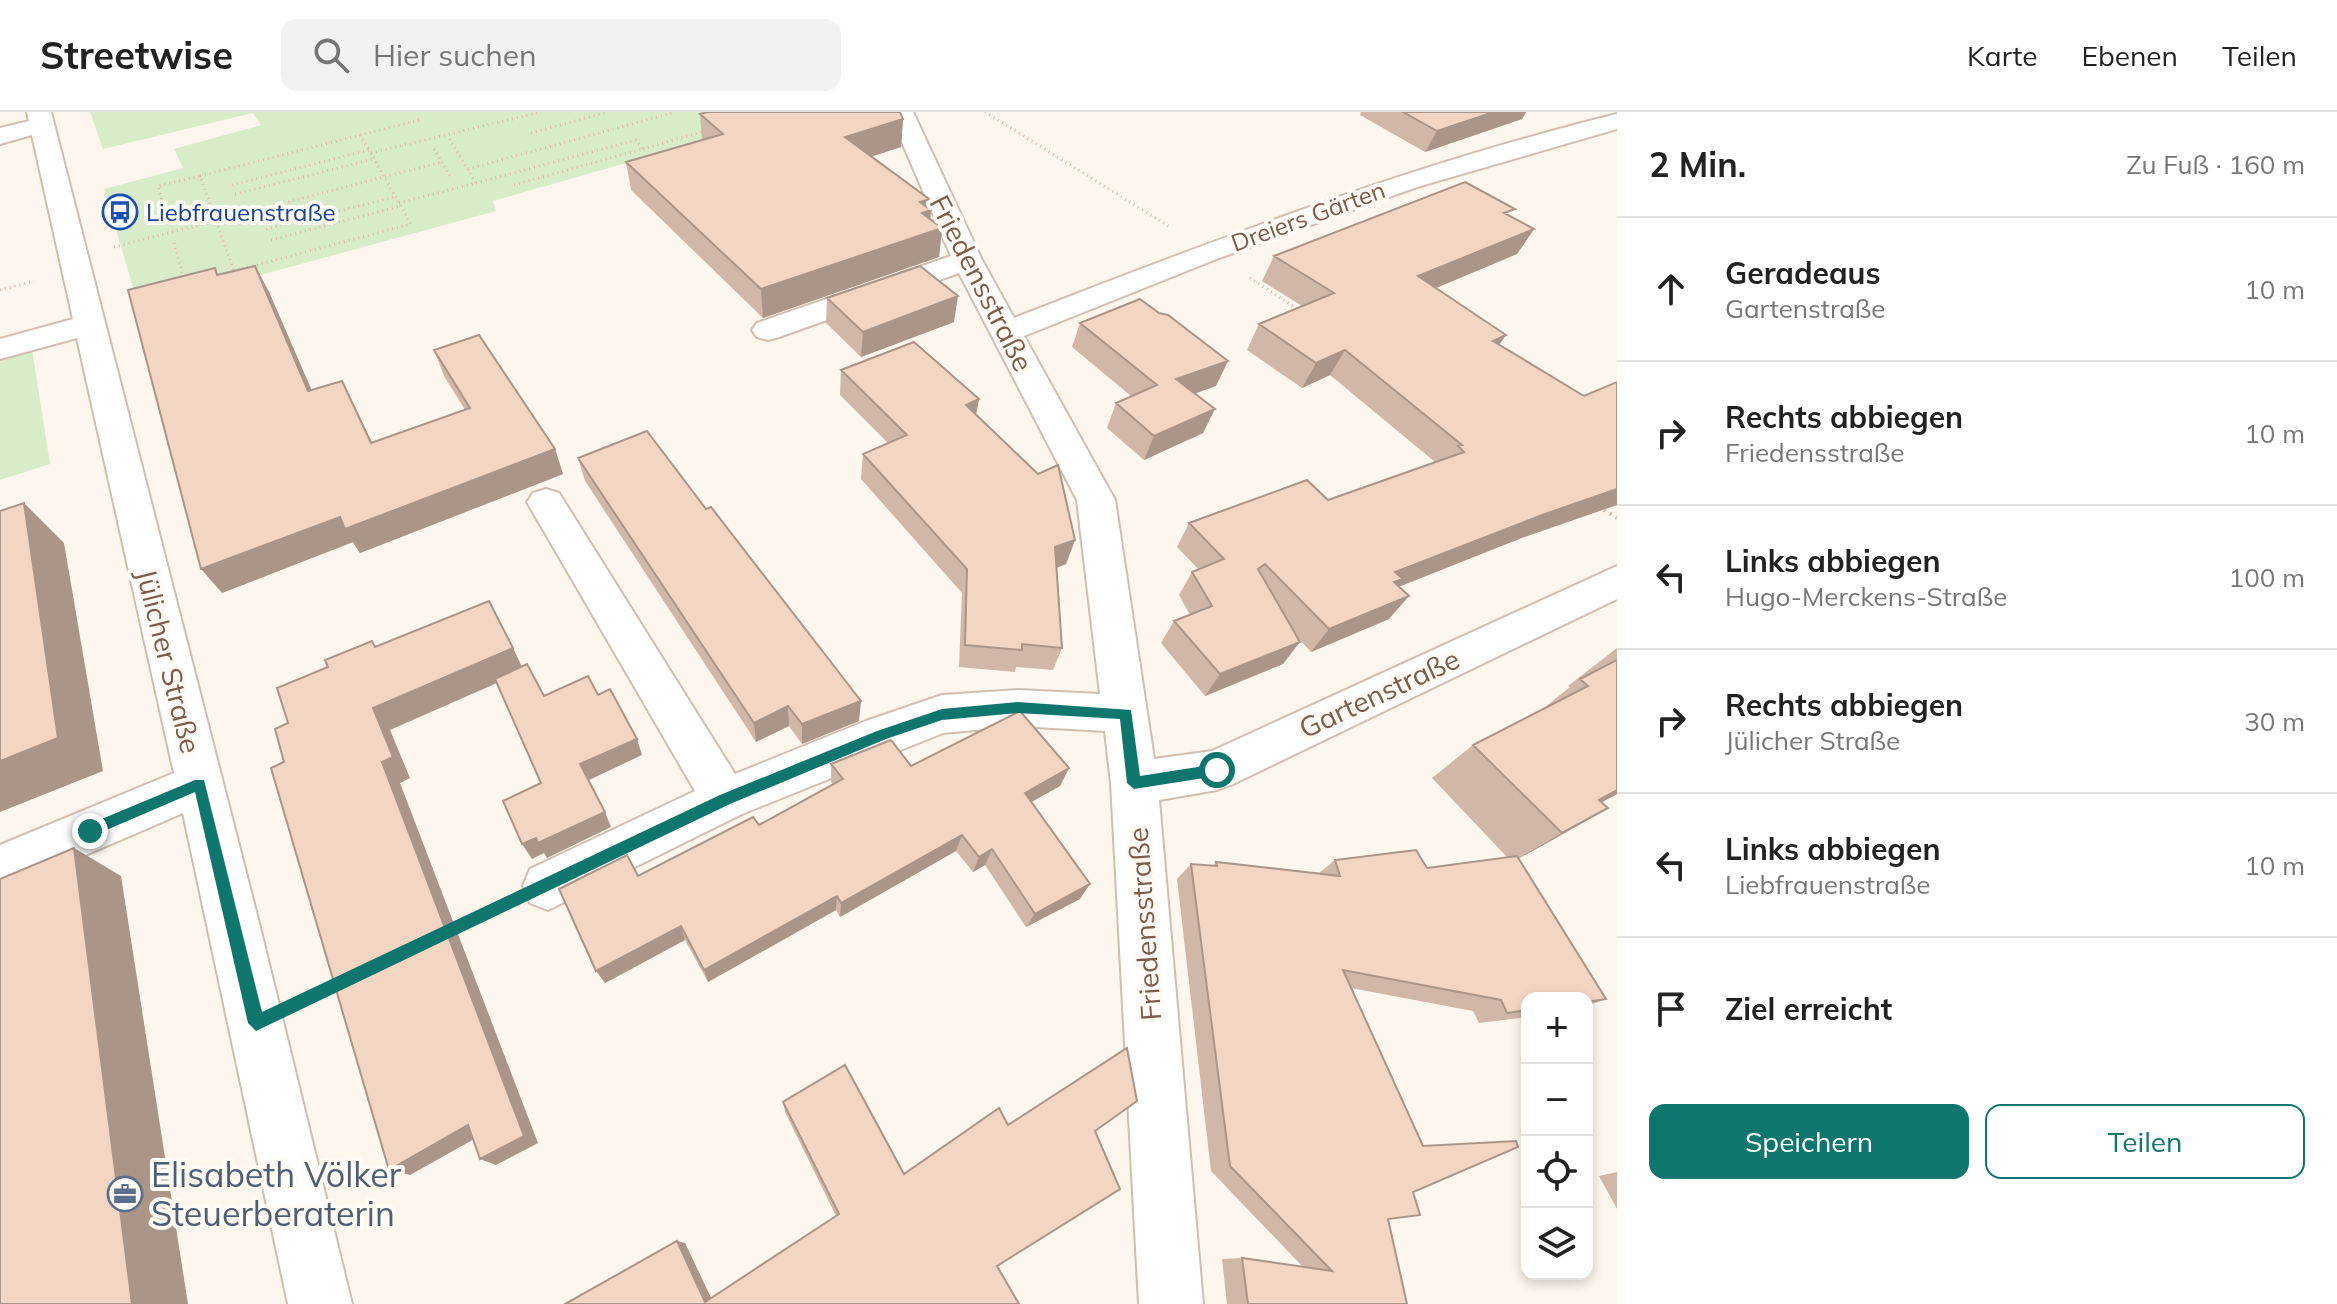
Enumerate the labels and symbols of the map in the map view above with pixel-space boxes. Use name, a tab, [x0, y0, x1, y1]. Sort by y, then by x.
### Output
street label: Dreiers Gärten	[1227, 174, 1389, 258]
street label: Friedensstraße	[923, 189, 1041, 377]
bus stop icon: Liebfrauenstraße	[101, 193, 139, 231]
place label: Liebfrauenstraße	[146, 197, 336, 227]
street label: Jülicher Straße	[129, 565, 209, 757]
street label: Gartenstraße	[1293, 641, 1465, 745]
route start	[1199, 752, 1235, 788]
route end	[72, 813, 108, 849]
street label: Friedensstraße	[1120, 826, 1168, 1022]
place label: Elisabeth Völker Steuerberaterin	[151, 1153, 402, 1235]
office icon: Elisabeth Völker Steuerberaterin	[106, 1175, 144, 1213]

